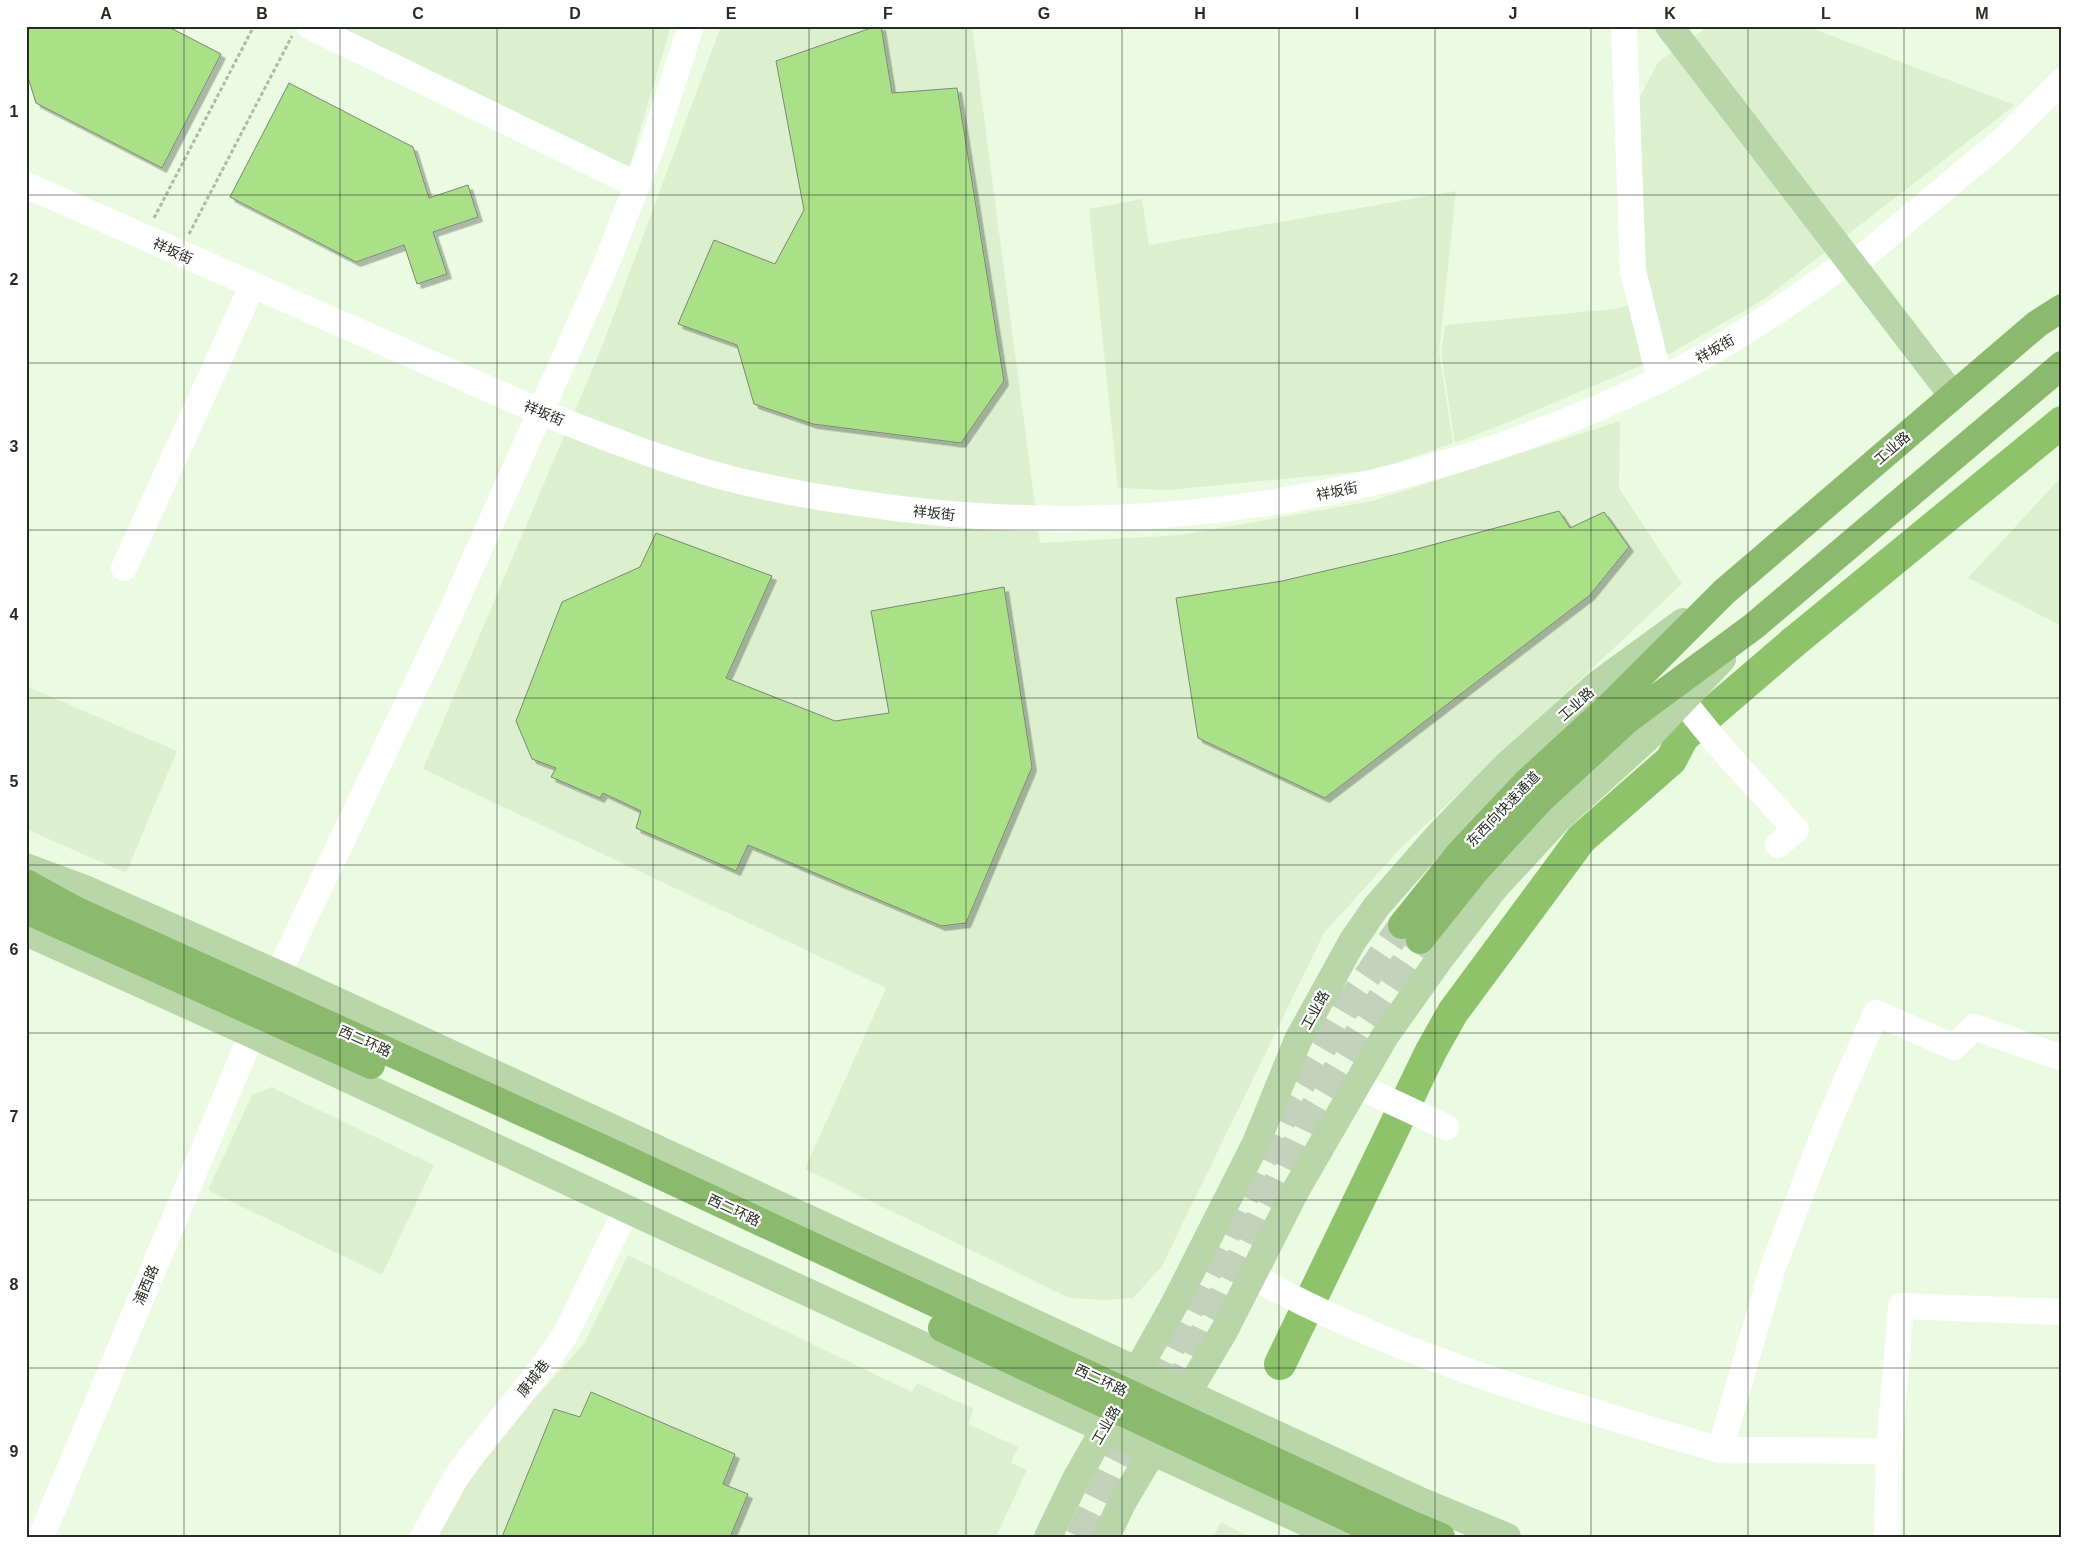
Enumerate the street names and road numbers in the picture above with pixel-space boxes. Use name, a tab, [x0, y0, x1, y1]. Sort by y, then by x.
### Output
street label: 祥坂街	[151, 235, 195, 267]
street label: 祥坂街	[1693, 332, 1737, 366]
street label: 祥坂街	[522, 397, 566, 429]
street label: 工业路	[1871, 428, 1913, 468]
street label: 祥坂街	[1315, 479, 1359, 503]
street label: 祥坂街	[912, 503, 956, 523]
street label: 工业路	[1555, 684, 1597, 724]
street label: 东西向快速通道	[1463, 768, 1543, 850]
street label: 工业路	[1298, 988, 1332, 1032]
street label: 西二环路	[336, 1022, 394, 1060]
street label: 西二环路	[705, 1191, 763, 1229]
street label: 浦西路	[130, 1263, 162, 1307]
street label: 康城巷	[514, 1357, 552, 1399]
street label: 西二环路	[1072, 1361, 1130, 1399]
street label: 工业路	[1089, 1403, 1123, 1447]

